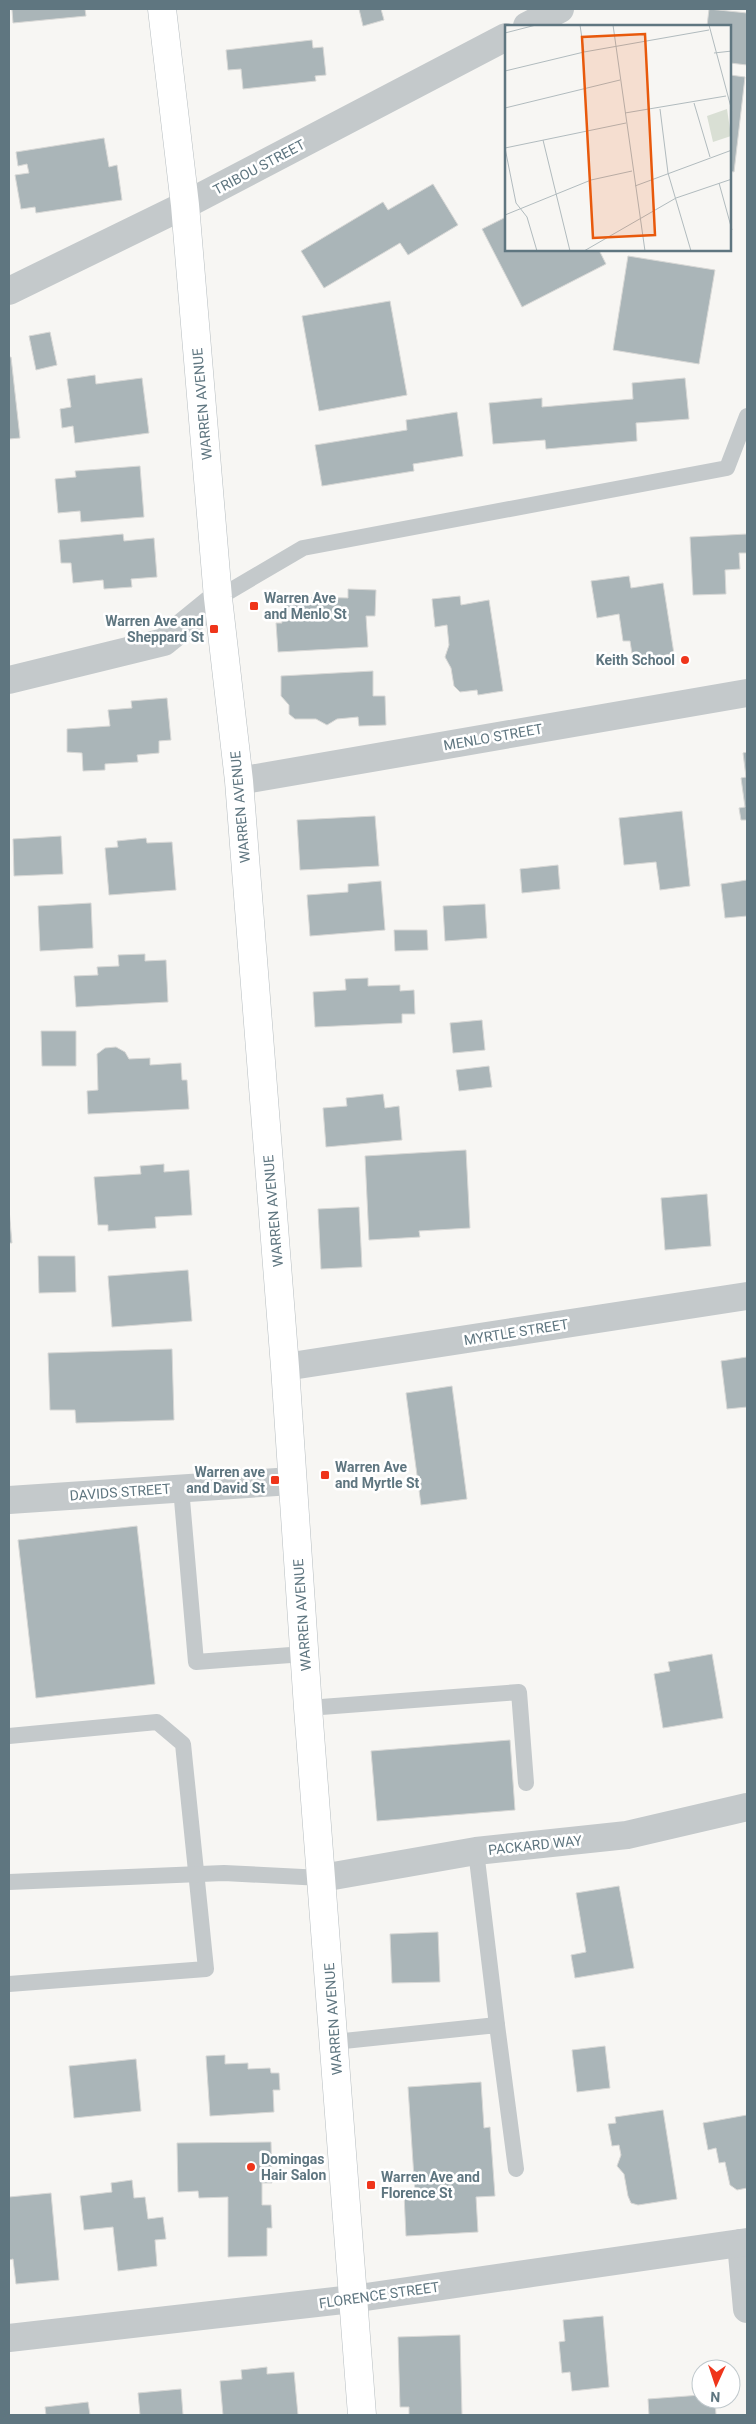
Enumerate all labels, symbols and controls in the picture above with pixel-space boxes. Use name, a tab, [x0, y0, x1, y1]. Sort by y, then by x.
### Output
inset map	[505, 25, 731, 251]
street label: TRIBOU STREET	[210, 136, 308, 198]
street label: WARREN AVENUE	[189, 347, 215, 461]
place label: Warren Ave and Menlo St	[264, 590, 347, 622]
marker: Warren Ave and Menlo St	[248, 600, 260, 612]
place label: Warren Ave and Sheppard St	[105, 613, 204, 645]
marker: Warren Ave and Sheppard St	[208, 623, 220, 635]
place label: Keith School	[596, 652, 675, 668]
marker: Keith School	[679, 654, 691, 666]
street label: MENLO STREET	[442, 720, 544, 754]
street label: WARREN AVENUE	[227, 750, 253, 864]
street label: WARREN AVENUE	[260, 1154, 286, 1268]
street label: MYRTLE STREET	[463, 1316, 570, 1348]
place label: Warren Ave and Myrtle St	[335, 1459, 420, 1491]
place label: Warren ave and David St	[186, 1464, 265, 1496]
marker: Warren Ave and Myrtle St	[319, 1469, 331, 1481]
marker: Warren ave and David St	[269, 1474, 281, 1486]
street label: DAVIDS STREET	[69, 1480, 172, 1504]
street label: WARREN AVENUE	[290, 1558, 314, 1672]
street label: PACKARD WAY	[487, 1832, 583, 1858]
street label: WARREN AVENUE	[321, 1962, 345, 2076]
place label: Domingas Hair Salon	[261, 2151, 326, 2183]
marker: Domingas Hair Salon	[245, 2161, 257, 2173]
place label: Warren Ave and Florence St	[381, 2169, 480, 2201]
marker: Warren Ave and Florence St	[365, 2179, 377, 2191]
street label: FLORENCE STREET	[318, 2279, 441, 2311]
north arrow	[691, 2359, 741, 2409]
text: N	[710, 2389, 721, 2405]

